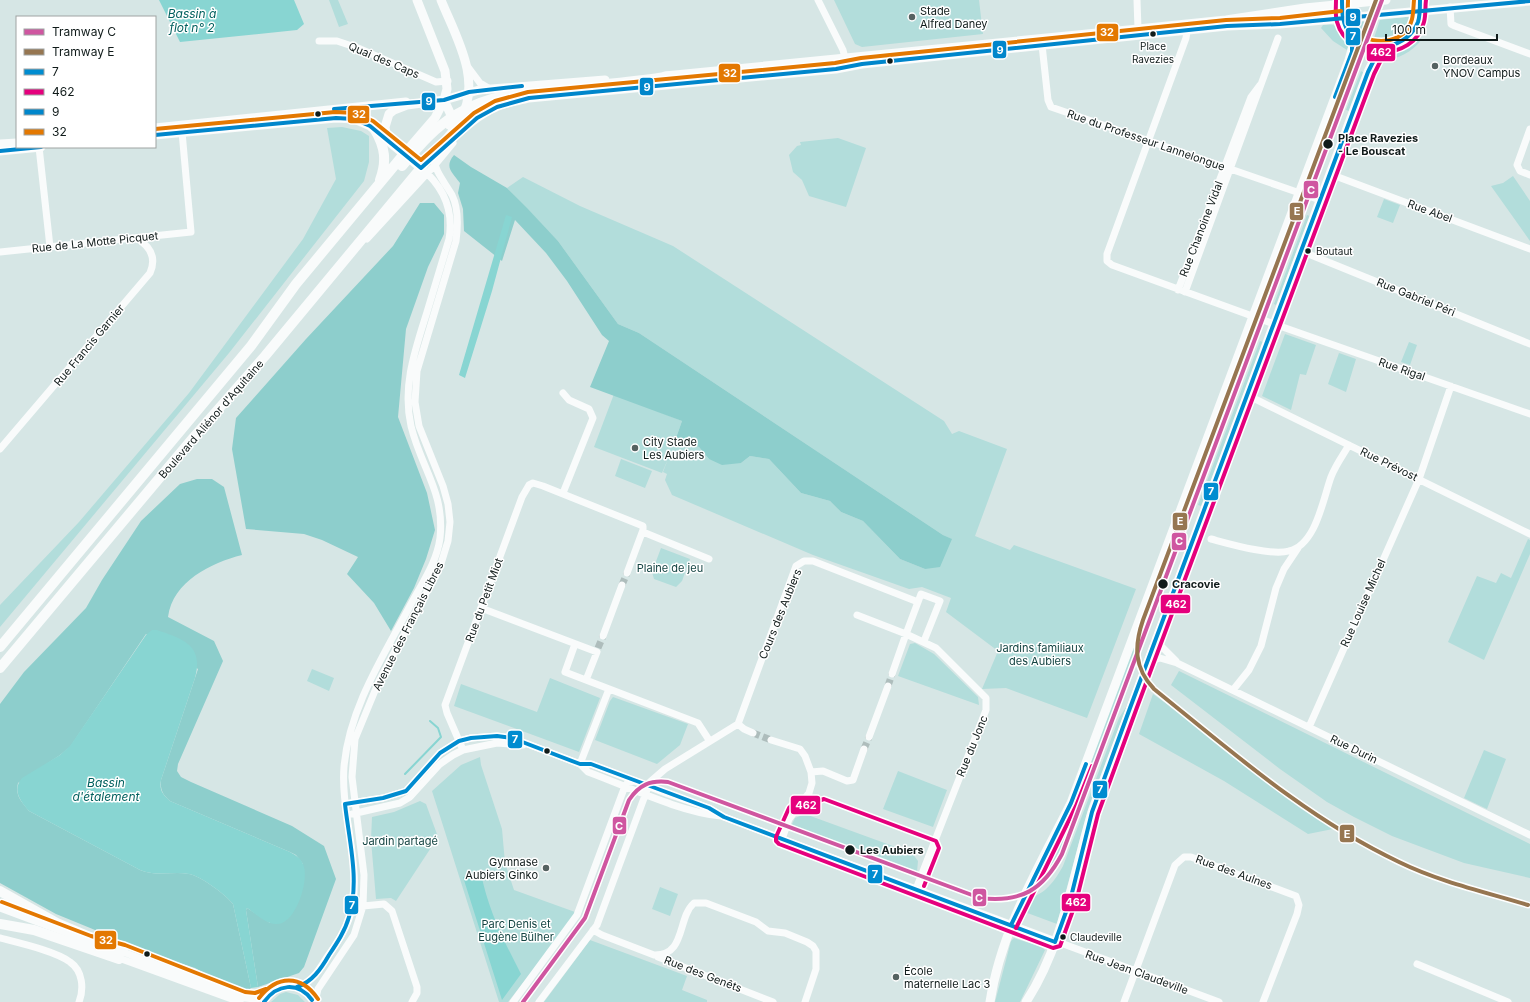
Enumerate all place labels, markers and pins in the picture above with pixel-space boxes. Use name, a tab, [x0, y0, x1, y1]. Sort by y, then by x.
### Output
place label: Stade Alfred Daney	[920, 4, 988, 31]
marker: Stade Alfred Daney	[907, 12, 917, 22]
marker: Place Ravezies	[1148, 29, 1158, 39]
place label: Place Ravezies	[1132, 40, 1174, 65]
place label: Bordeaux YNOV Campus	[1443, 53, 1521, 80]
unlabelled marker	[885, 56, 895, 66]
marker: Bordeaux YNOV Campus	[1430, 61, 1440, 71]
unlabelled marker	[313, 109, 323, 119]
place label: Place Ravezies - Le Bouscat	[1338, 131, 1418, 158]
marker: Place Ravezies - Le Bouscat	[1321, 137, 1335, 151]
place label: Boutaut	[1316, 245, 1353, 257]
marker: Boutaut	[1303, 246, 1313, 256]
place label: City Stade Les Aubiers	[643, 435, 705, 462]
marker: City Stade Les Aubiers	[630, 443, 640, 453]
marker: Cracovie	[1156, 577, 1170, 591]
place label: Cracovie	[1172, 577, 1220, 591]
unlabelled marker	[542, 746, 552, 756]
marker: Les Aubiers	[843, 843, 857, 857]
place label: Les Aubiers	[860, 843, 924, 857]
place label: Gymnase Aubiers Ginko	[465, 855, 538, 882]
marker: Gymnase Aubiers Ginko	[541, 863, 551, 873]
place label: Claudeville	[1070, 931, 1122, 943]
marker: Claudeville	[1058, 932, 1068, 942]
unlabelled marker	[142, 949, 152, 959]
place label: École maternelle Lac 3	[904, 964, 991, 991]
marker: École maternelle Lac 3	[891, 972, 901, 982]

